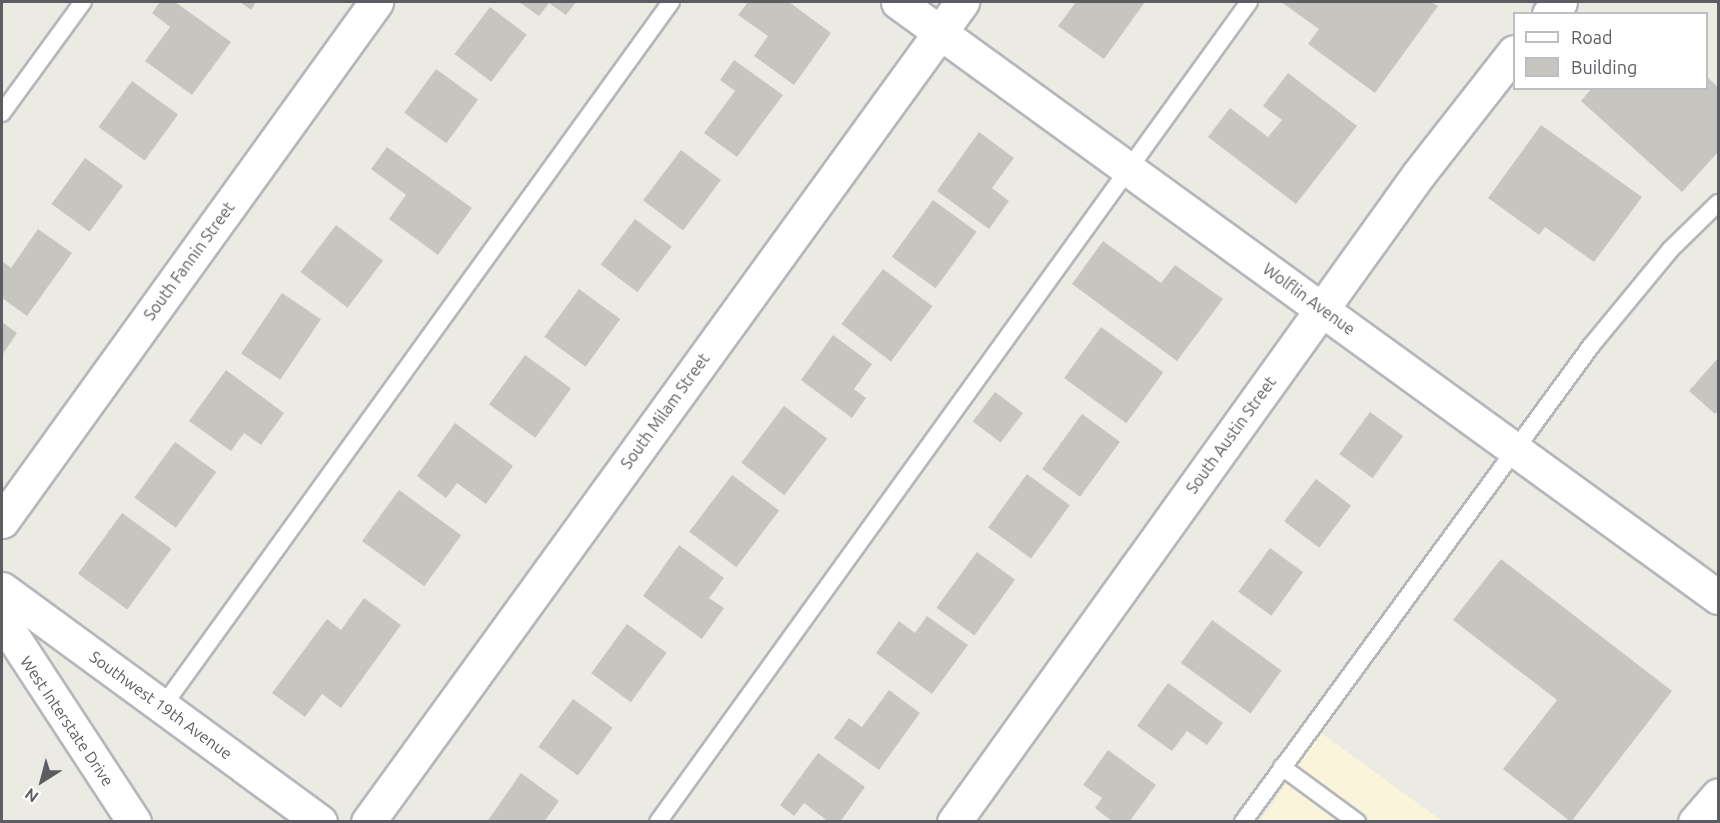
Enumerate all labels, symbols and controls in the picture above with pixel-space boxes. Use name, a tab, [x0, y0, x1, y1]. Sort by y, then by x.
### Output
legend	[1513, 12, 1708, 90]
text: Road	[1571, 27, 1613, 47]
text: Building	[1571, 57, 1637, 77]
street label: South Fannin Street	[140, 198, 238, 324]
street label: Wolflin Avenue	[1259, 259, 1359, 339]
street label: South Milam Street	[617, 349, 713, 473]
street label: South Austin Street	[1182, 373, 1280, 497]
street label: Southwest 19th Avenue	[86, 647, 236, 763]
street label: West Interstate Drive	[16, 652, 118, 790]
north arrow	[12, 751, 72, 811]
text: N	[21, 785, 42, 806]

